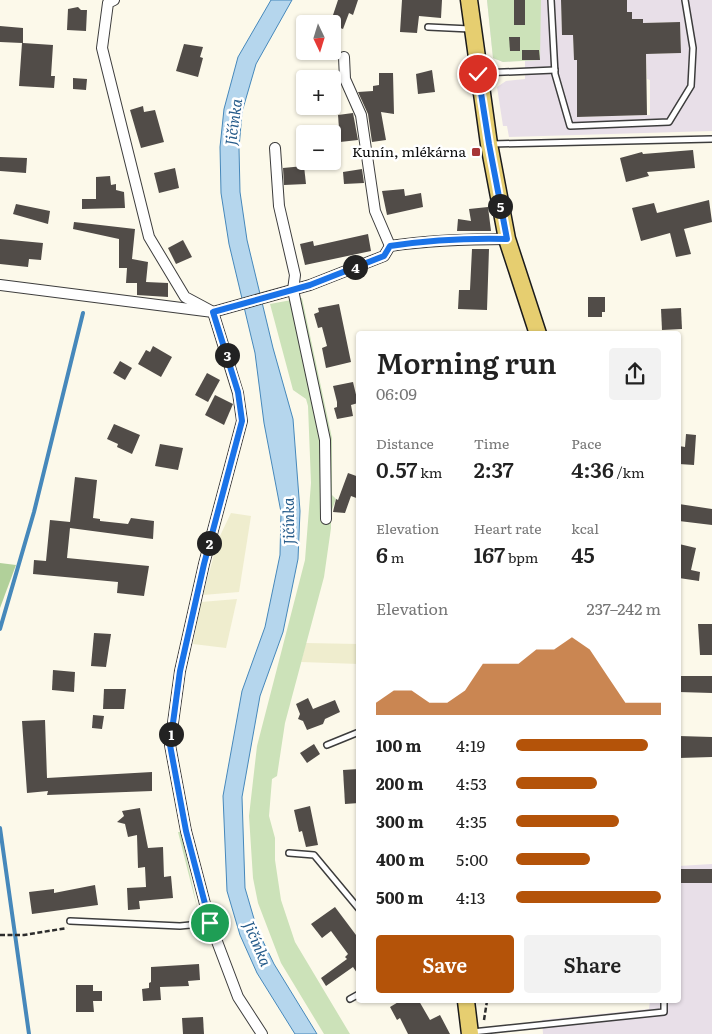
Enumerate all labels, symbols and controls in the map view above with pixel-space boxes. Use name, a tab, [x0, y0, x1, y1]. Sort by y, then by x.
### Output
north arrow	[296, 15, 341, 60]
map controls	[296, 15, 341, 170]
pin	[457, 53, 499, 95]
icon: check	[464, 60, 492, 88]
button: +	[296, 70, 341, 115]
water label: Jičínka	[218, 97, 247, 147]
button: −	[296, 125, 341, 170]
place label: Kunín, mlékárna	[352, 141, 466, 161]
marker: Kunín, mlékárna	[470, 146, 482, 158]
pin: 5	[488, 194, 512, 218]
text: 5	[497, 196, 504, 216]
pin: 4	[342, 254, 368, 280]
text: 4	[351, 257, 360, 277]
text: Morning run	[376, 341, 557, 383]
pin: 3	[214, 342, 240, 368]
text: 3	[224, 345, 231, 365]
button: share	[609, 348, 661, 400]
text: 06:09	[376, 381, 417, 405]
text: Distance	[376, 433, 434, 453]
text: Time	[474, 433, 509, 453]
text: Pace	[571, 433, 601, 453]
text: 0.57	[376, 453, 417, 484]
text: 2:37	[474, 453, 514, 484]
text: 4:36	[571, 453, 614, 484]
text: km	[417, 462, 442, 482]
text: /km	[614, 462, 645, 482]
water label: Jičínka	[276, 497, 299, 545]
text: Elevation	[376, 518, 439, 538]
text: Heart rate	[474, 518, 542, 538]
text: kcal	[571, 518, 599, 538]
pin: 2	[196, 530, 222, 556]
text: 2	[206, 533, 213, 553]
text: 6	[376, 538, 388, 569]
text: 167	[474, 538, 505, 569]
text: 45	[571, 538, 595, 569]
text: m	[388, 547, 404, 567]
text: bpm	[505, 547, 538, 567]
text: Elevation	[376, 596, 448, 620]
text: 237–242 m	[586, 596, 661, 620]
pin: 1	[158, 722, 184, 746]
text: 1	[169, 724, 174, 744]
text: 100 m	[376, 733, 422, 757]
text: 4:19	[456, 733, 485, 757]
text: 200 m	[376, 771, 423, 795]
text: 4:53	[456, 771, 487, 795]
text: 300 m	[376, 809, 424, 833]
text: 4:35	[456, 809, 487, 833]
text: 400 m	[376, 847, 425, 871]
text: 5:00	[456, 847, 488, 871]
text: 500 m	[376, 885, 424, 909]
text: 4:13	[456, 885, 485, 909]
pin	[189, 902, 231, 944]
icon: arrive	[196, 909, 224, 937]
water label: Jičínka	[239, 917, 278, 970]
button: Save	[376, 935, 514, 993]
button: Share	[524, 935, 661, 993]

